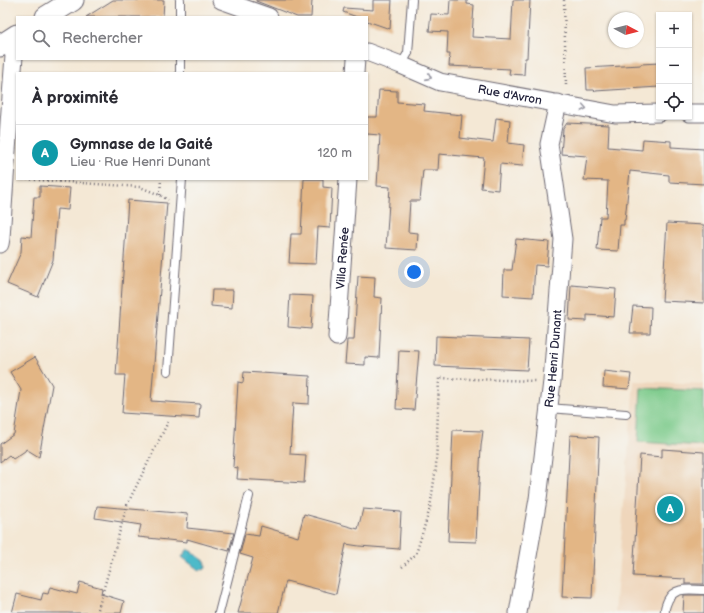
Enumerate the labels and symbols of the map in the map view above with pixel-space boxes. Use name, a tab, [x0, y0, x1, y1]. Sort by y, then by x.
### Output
north arrow	[608, 12, 644, 48]
one-way arrow	[425, 72, 433, 80]
street label: Rue d'Avron	[477, 82, 543, 109]
one-way arrow	[581, 104, 587, 112]
street label: Villa Renée	[333, 227, 353, 290]
your location	[404, 262, 424, 282]
street label: Rue Henri Dunant	[542, 309, 566, 408]
pin: A	[657, 494, 683, 524]

